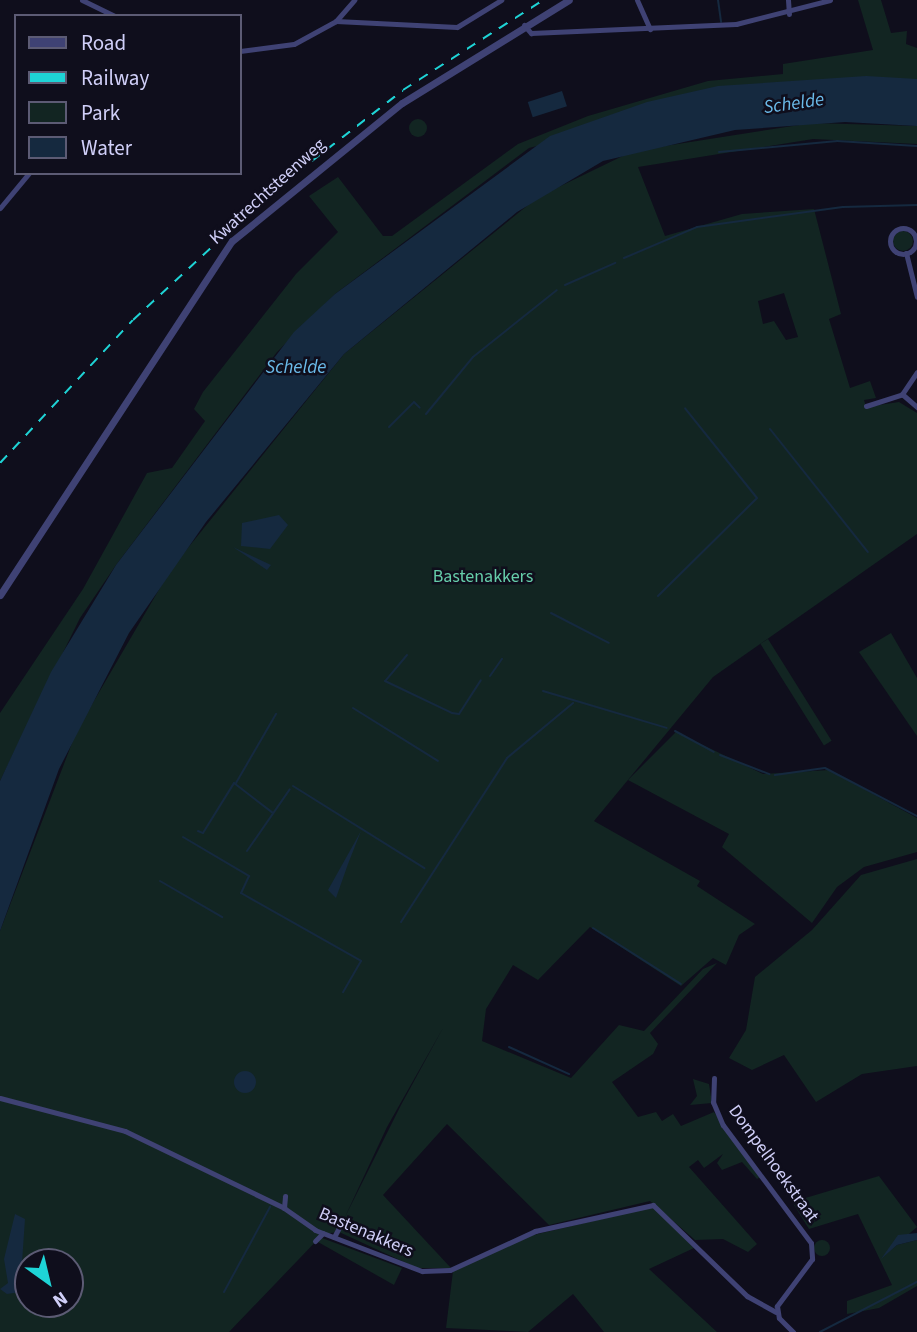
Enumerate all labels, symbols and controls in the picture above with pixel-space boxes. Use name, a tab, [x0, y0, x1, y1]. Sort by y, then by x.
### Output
legend	[14, 14, 242, 175]
text: Road	[81, 28, 126, 58]
text: Railway	[81, 63, 149, 93]
water label: Schelde	[762, 88, 826, 120]
text: Park	[81, 98, 120, 128]
text: Water	[81, 133, 132, 163]
street label: Kwatrechtsteenweg	[206, 134, 330, 250]
water label: Schelde	[266, 357, 326, 379]
park label: Bastenakkers	[433, 566, 533, 588]
street label: Dompelhoekstraat	[723, 1101, 823, 1227]
street label: Bastenakkers	[315, 1203, 417, 1263]
north arrow	[14, 1248, 84, 1318]
text: N	[47, 1284, 73, 1314]

